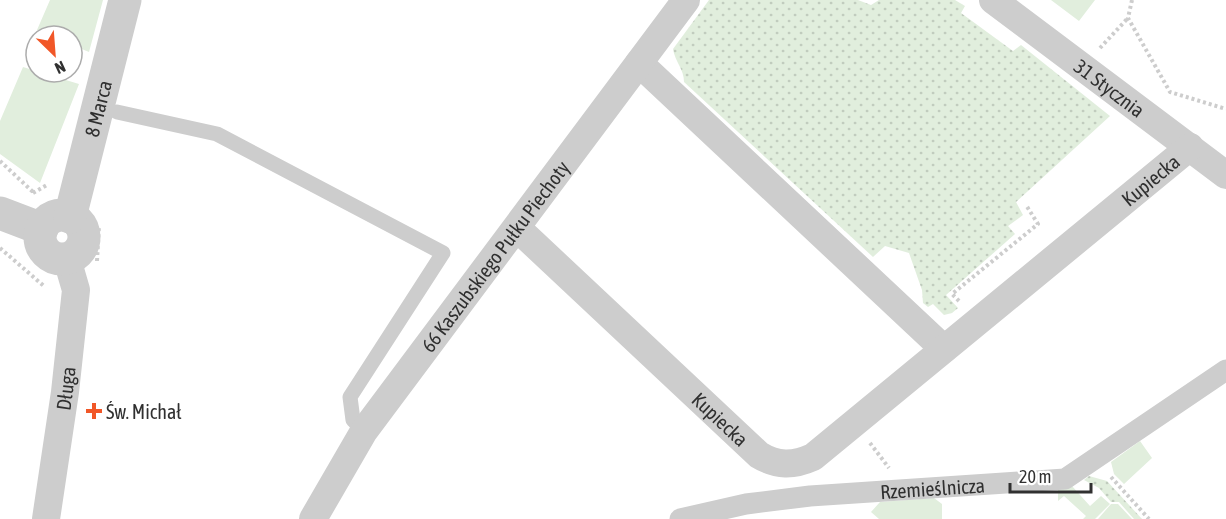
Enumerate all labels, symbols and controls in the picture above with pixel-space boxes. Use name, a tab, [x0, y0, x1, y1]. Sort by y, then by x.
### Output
north arrow	[24, 24, 84, 84]
street label: 31 Stycznia	[1070, 54, 1149, 122]
text: N	[52, 57, 68, 78]
street label: 8 Marca	[79, 78, 116, 139]
street label: Kupiecka	[1117, 149, 1184, 210]
street label: 66 Kaszubskiego Pułku Piechoty	[416, 156, 573, 356]
street label: Długa	[51, 365, 79, 412]
street label: Kupiecka	[688, 387, 753, 450]
place label: Św. Michał	[106, 400, 182, 423]
marker: Św. Michał	[87, 404, 101, 418]
scale bar	[1010, 456, 1091, 494]
text: 20 m	[1019, 466, 1051, 487]
street label: Rzemieślnicza	[879, 473, 986, 503]

